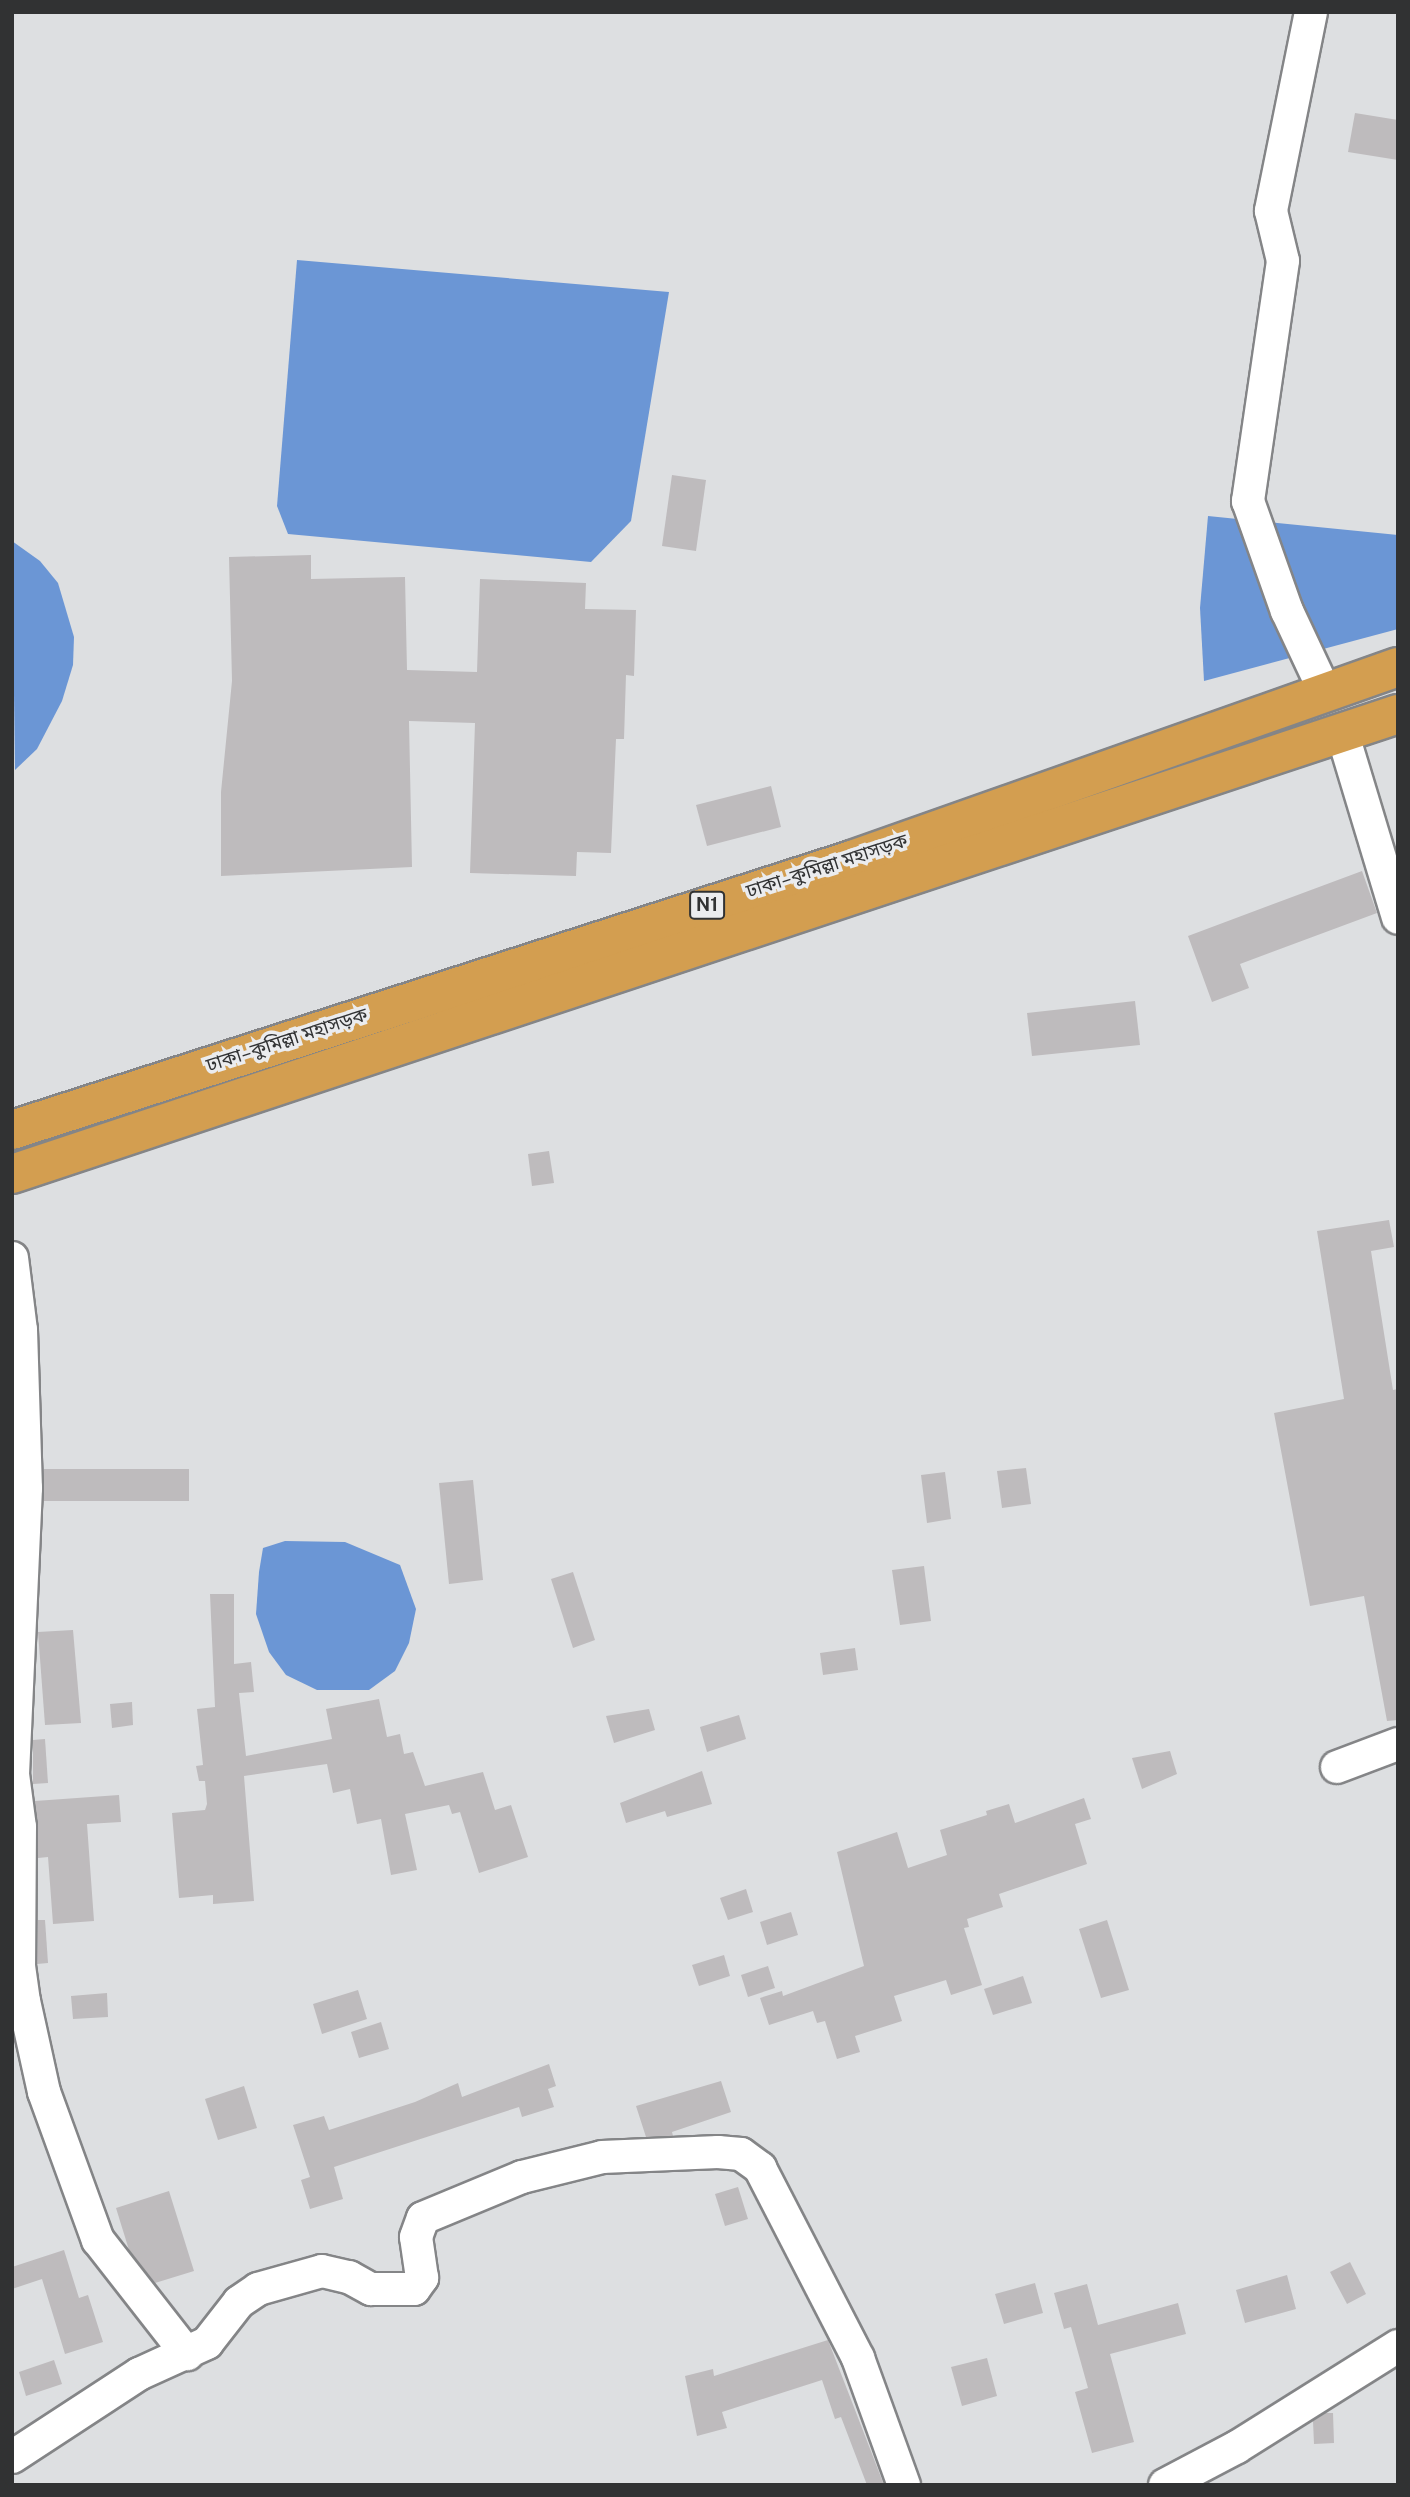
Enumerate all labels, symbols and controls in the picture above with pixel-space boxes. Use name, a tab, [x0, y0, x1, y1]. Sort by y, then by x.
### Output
street label: ঢাকা–কুমিল্লা মহাসড়ক	[743, 829, 911, 903]
road number: N1	[688, 890, 726, 920]
street label: ঢাকা–কুমিল্লা মহাসড়ক	[203, 1003, 371, 1077]

